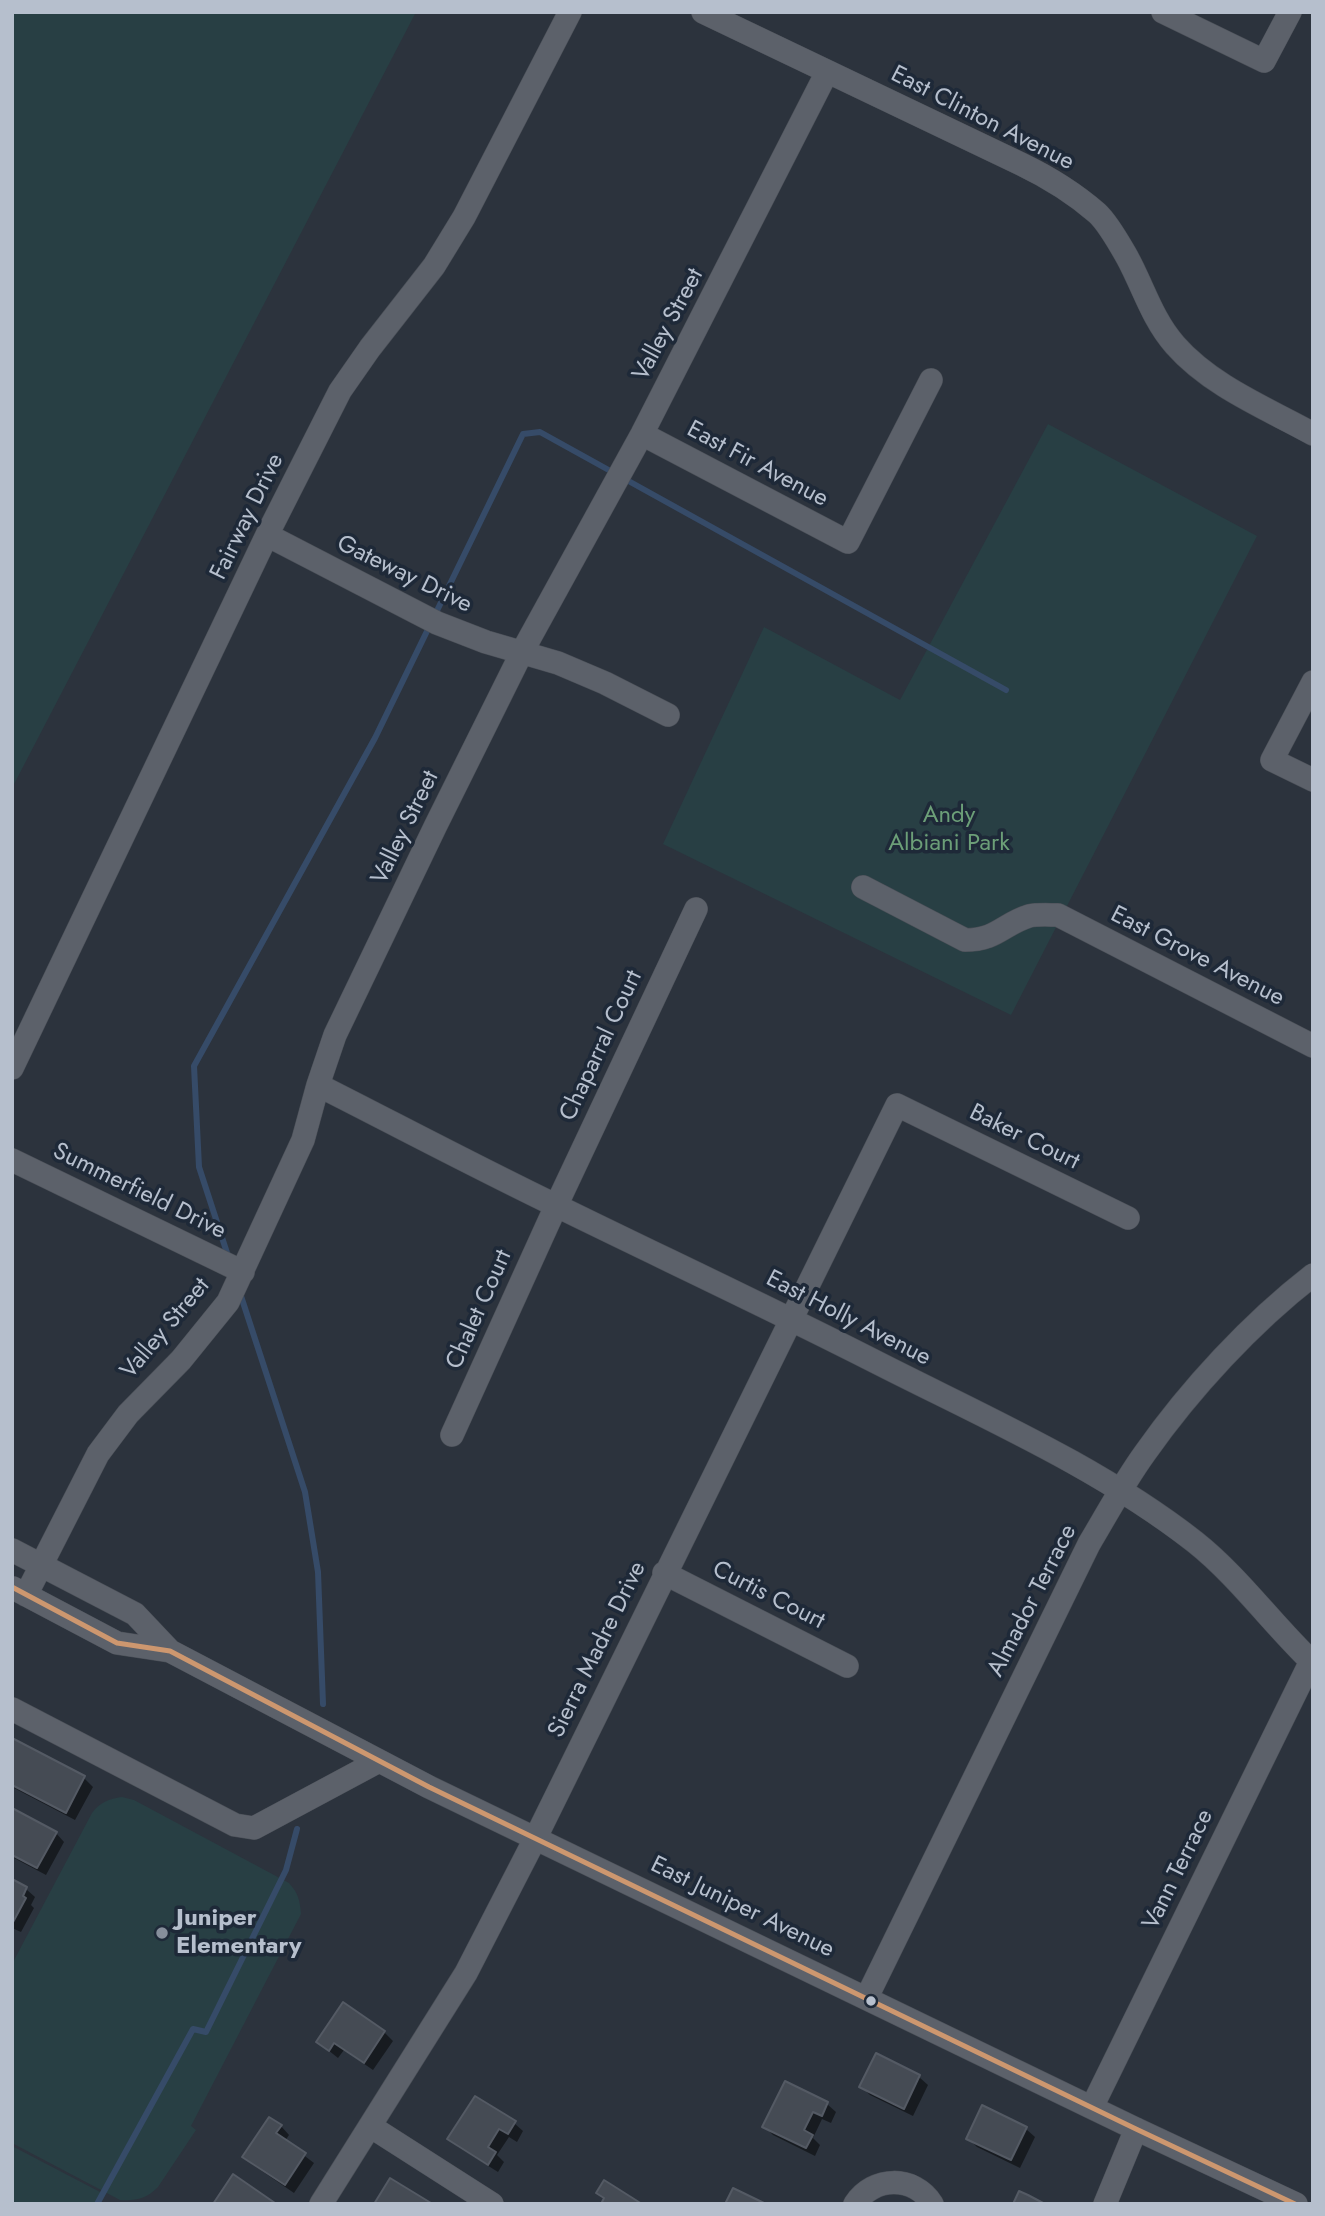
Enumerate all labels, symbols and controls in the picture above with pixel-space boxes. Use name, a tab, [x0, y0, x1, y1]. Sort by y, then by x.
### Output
street label: East Clinton Avenue	[886, 60, 1078, 178]
street label: Valley Street	[627, 264, 711, 386]
street label: East Fir Avenue	[681, 416, 833, 514]
street label: Fairway Drive	[205, 449, 291, 585]
street label: Gateway Drive	[332, 530, 476, 620]
street label: Valley Street	[366, 766, 446, 890]
park label: Andy Albiani Park	[888, 802, 1010, 858]
street label: East Grove Avenue	[1105, 901, 1289, 1013]
street label: Chaparral Court	[555, 966, 649, 1126]
street label: Baker Court	[964, 1099, 1084, 1177]
street label: Summerfield Drive	[48, 1138, 230, 1246]
street label: Chalet Court	[441, 1246, 519, 1374]
street label: East Holly Avenue	[761, 1265, 935, 1373]
street label: Valley Street	[115, 1273, 217, 1385]
street label: Almador Terrace	[982, 1520, 1084, 1682]
street label: Curtis Court	[707, 1555, 829, 1637]
street label: Sierra Madre Drive	[543, 1557, 653, 1743]
street label: Vann Terrace	[1137, 1805, 1221, 1935]
street label: East Juniper Avenue	[645, 1851, 839, 1965]
place label: Juniper Elementary	[176, 1905, 302, 1961]
marker: Juniper Elementary	[154, 1925, 170, 1941]
unlabelled marker	[864, 1994, 878, 2008]

